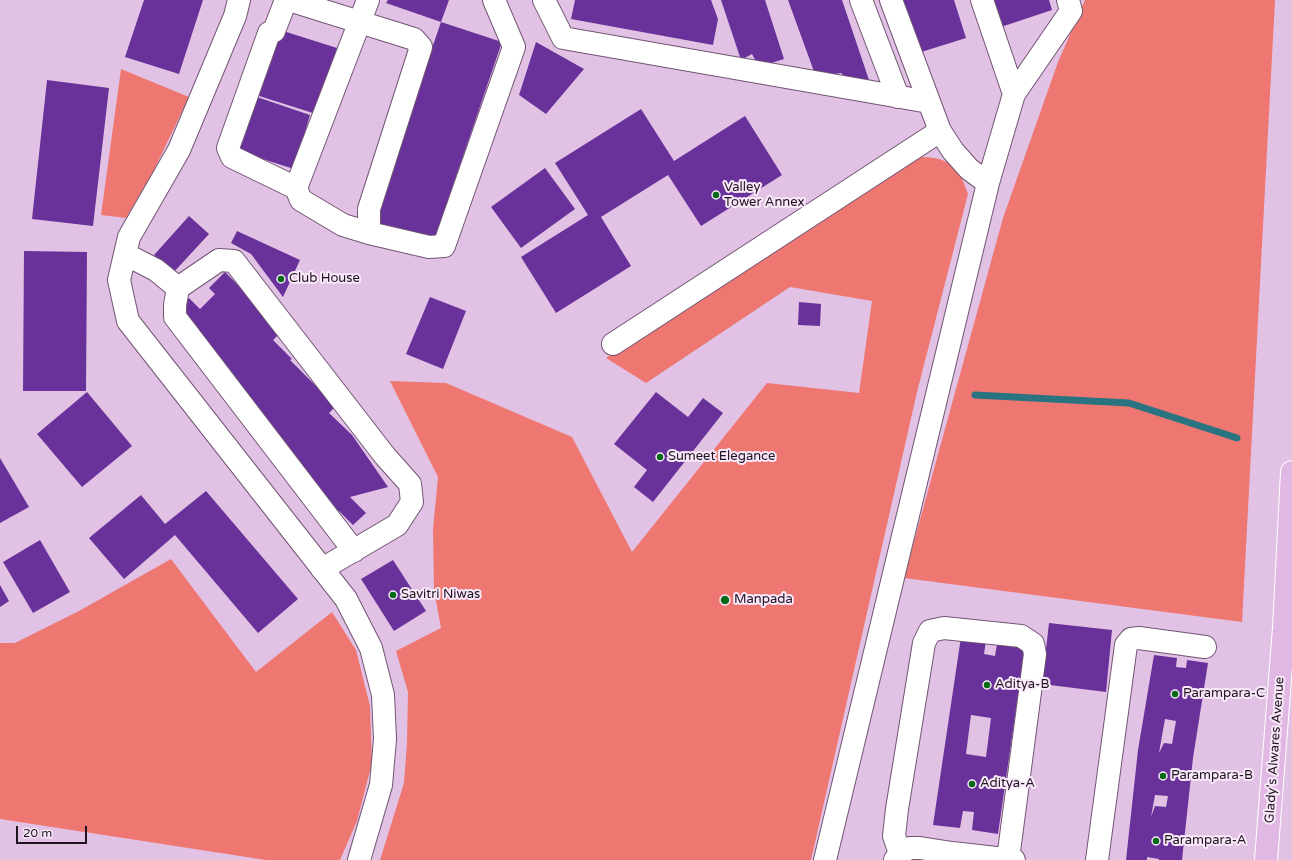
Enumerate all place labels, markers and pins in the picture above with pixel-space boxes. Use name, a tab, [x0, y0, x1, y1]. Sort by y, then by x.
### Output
place label: Valley Tower Annex	[724, 180, 805, 211]
marker: Valley Tower Annex	[711, 190, 721, 200]
place label: Club House	[289, 271, 360, 287]
marker: Club House	[276, 274, 286, 284]
place label: Sumeet Elegance	[668, 449, 775, 465]
marker: Sumeet Elegance	[655, 452, 665, 462]
place label: Savitri Niwas	[401, 587, 480, 603]
marker: Savitri Niwas	[388, 590, 398, 600]
place label: Manpada	[734, 592, 793, 608]
marker: Manpada	[719, 594, 731, 606]
place label: Aditya-B	[995, 677, 1049, 693]
marker: Aditya-B	[982, 680, 992, 690]
place label: Parampara-C	[1183, 686, 1265, 702]
marker: Parampara-C	[1170, 689, 1180, 699]
place label: Parampara-B	[1171, 768, 1253, 784]
marker: Parampara-B	[1158, 771, 1168, 781]
place label: Aditya-A	[980, 776, 1035, 792]
marker: Aditya-A	[967, 779, 977, 789]
place label: Parampara-A	[1164, 833, 1247, 849]
marker: Parampara-A	[1151, 836, 1161, 846]

